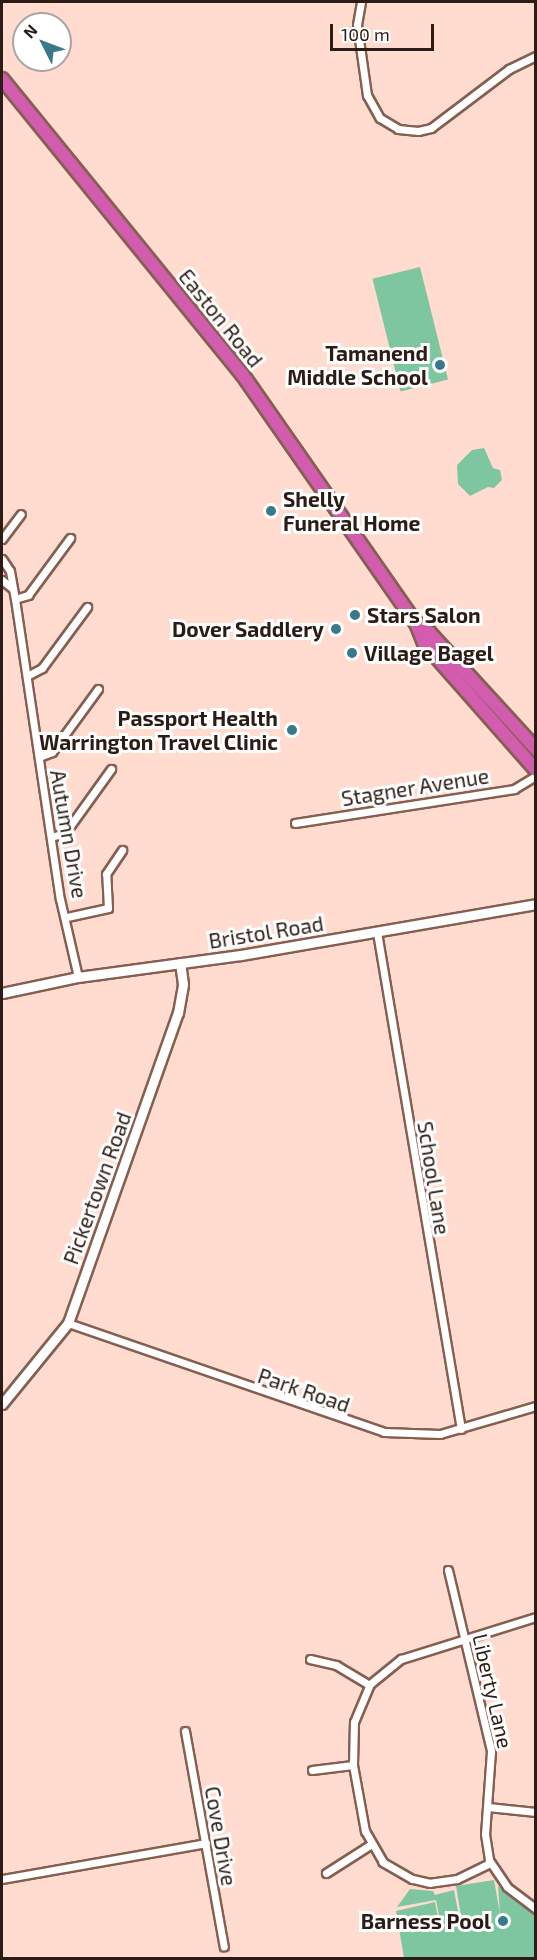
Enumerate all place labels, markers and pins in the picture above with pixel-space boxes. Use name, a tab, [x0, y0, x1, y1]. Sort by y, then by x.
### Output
place label: Tamanend Middle School	[287, 340, 428, 390]
marker: Tamanend Middle School	[433, 358, 447, 372]
place label: Shelly Funeral Home	[283, 486, 421, 536]
marker: Shelly Funeral Home	[264, 504, 278, 518]
place label: Stars Salon	[367, 602, 481, 628]
marker: Stars Salon	[348, 608, 362, 622]
place label: Dover Saddlery	[171, 616, 324, 642]
marker: Dover Saddlery	[329, 622, 343, 636]
place label: Village Bagel	[364, 640, 494, 666]
marker: Village Bagel	[345, 646, 359, 660]
place label: Passport Health Warrington Travel Clinic	[38, 705, 278, 755]
marker: Passport Health Warrington Travel Clinic	[283, 721, 301, 739]
place label: Barness Pool	[361, 1908, 491, 1934]
marker: Barness Pool	[496, 1914, 510, 1928]

